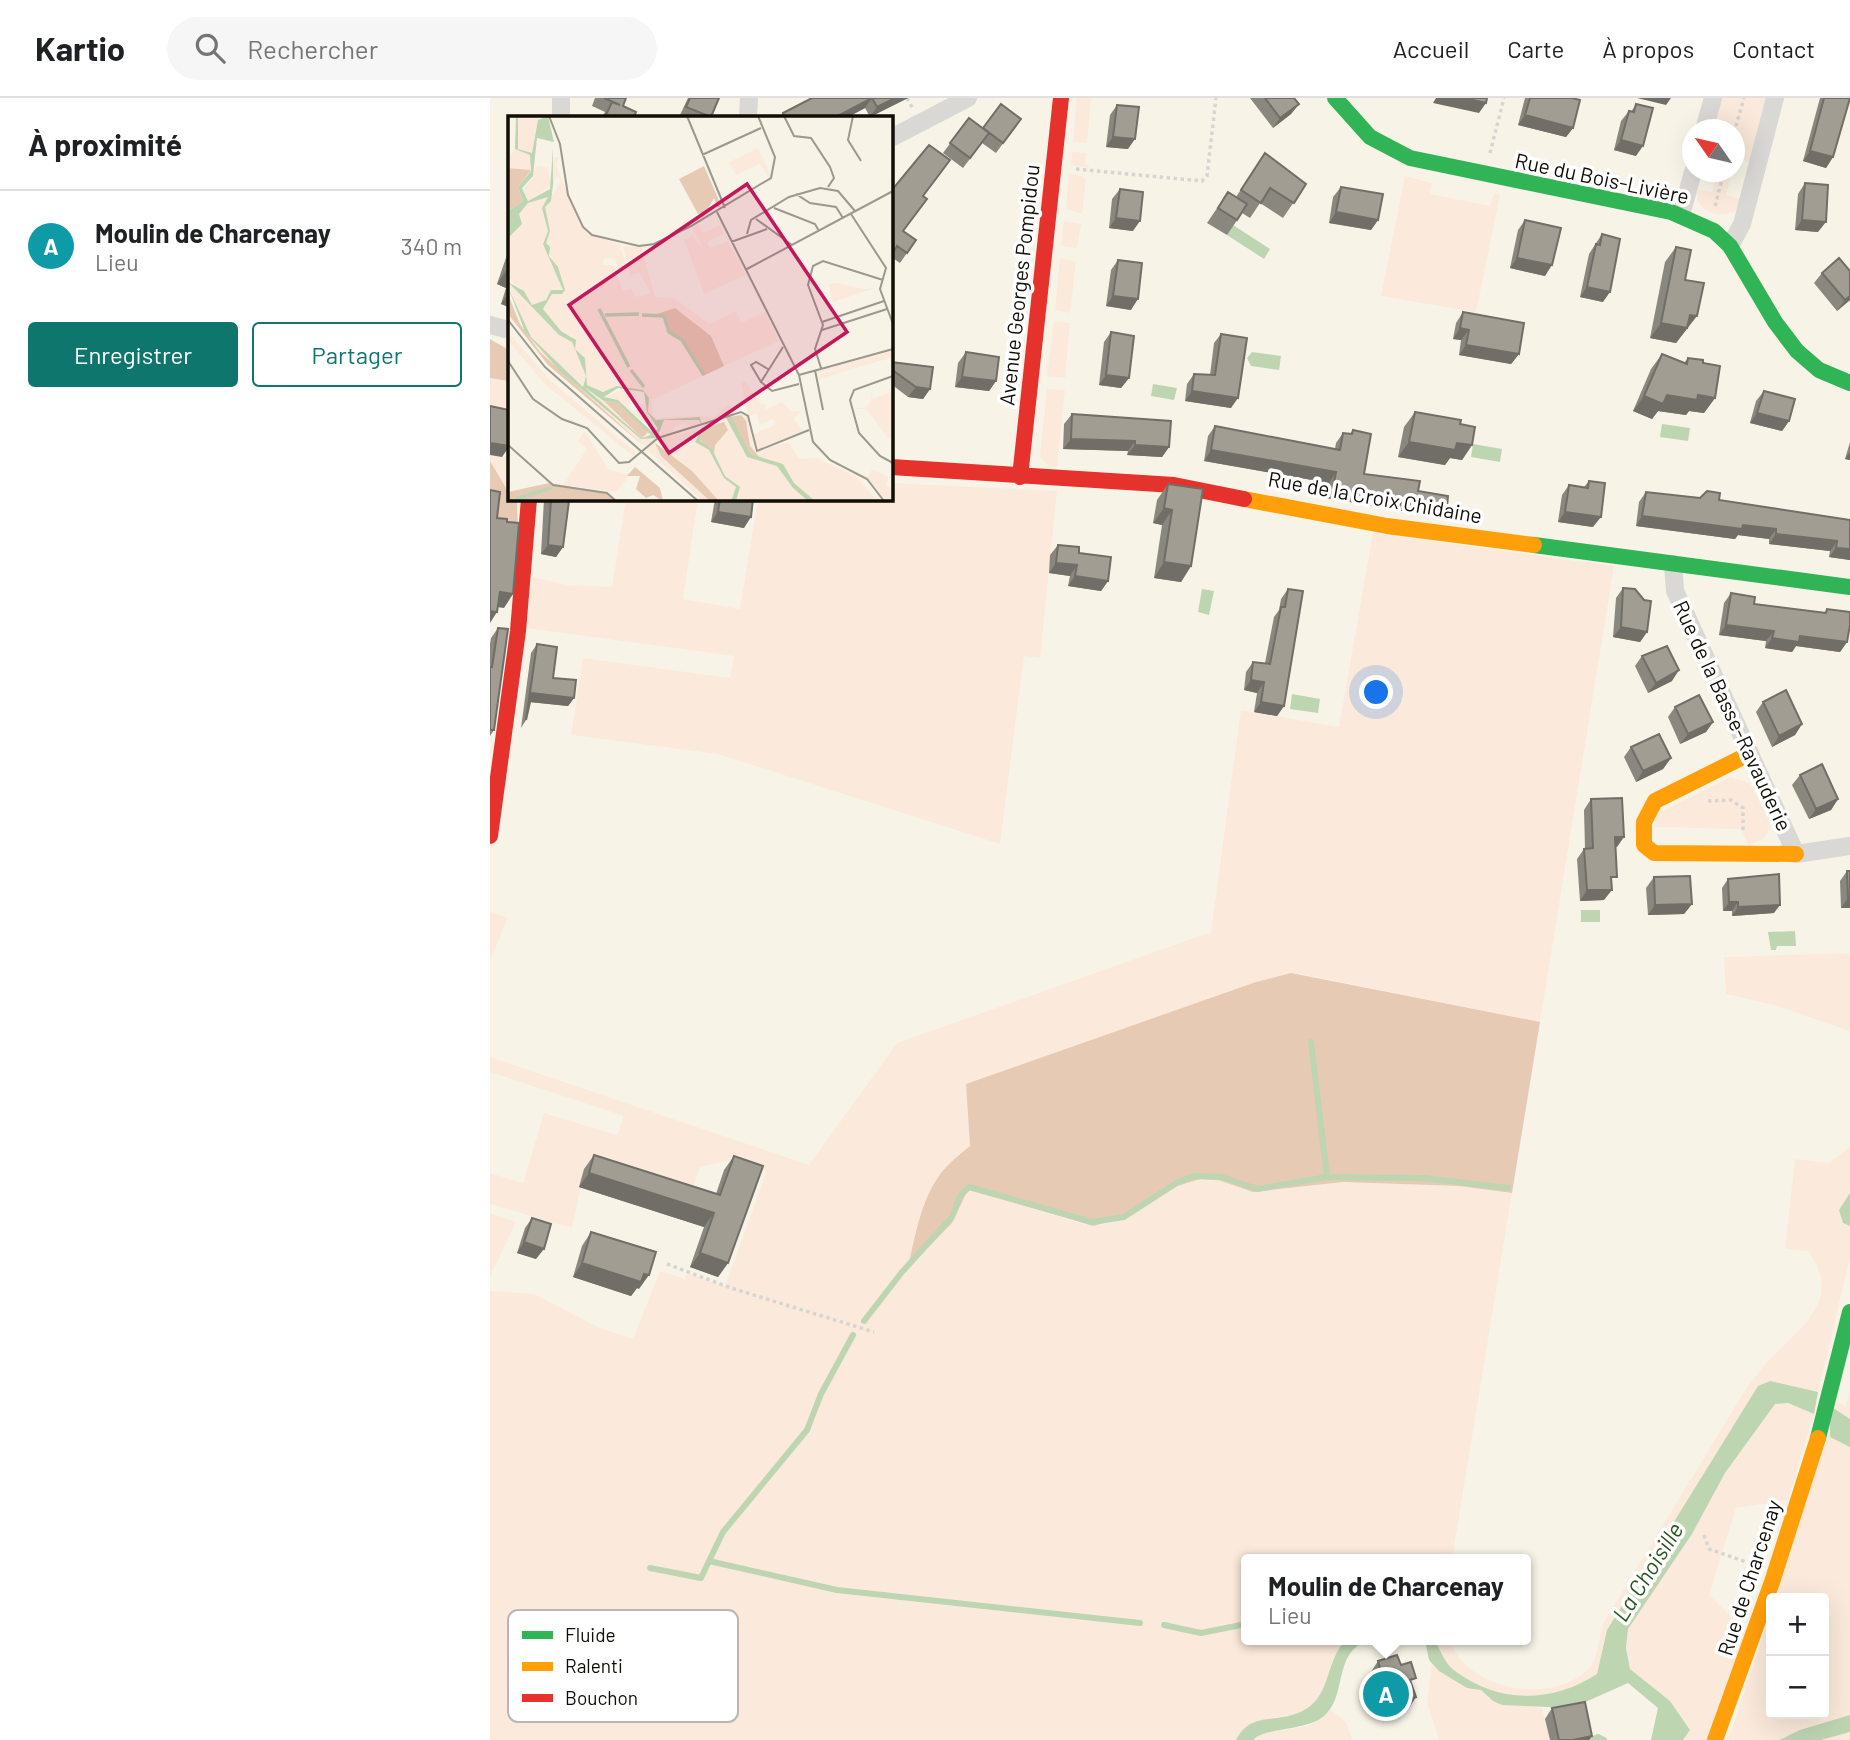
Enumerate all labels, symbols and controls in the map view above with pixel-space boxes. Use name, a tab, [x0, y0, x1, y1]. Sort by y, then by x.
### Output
search box	[167, 17, 657, 80]
text: Kartio	[35, 28, 125, 68]
icon: search	[191, 29, 229, 67]
text: Rechercher	[247, 33, 378, 64]
text: Accueil	[1393, 34, 1469, 63]
text: Carte	[1507, 34, 1564, 63]
text: À propos	[1602, 34, 1694, 63]
text: Contact	[1732, 34, 1815, 63]
inset map	[508, 116, 892, 500]
north arrow	[1682, 119, 1745, 182]
text: À proximité	[28, 126, 182, 162]
street label: Rue du Bois-Livière	[1513, 147, 1692, 208]
street label: Avenue Georges Pompidou	[993, 163, 1044, 407]
text: Moulin de Charcenay	[95, 217, 331, 248]
text: A	[43, 232, 59, 260]
text: 340 m	[401, 232, 462, 260]
text: Lieu	[95, 248, 139, 276]
button: Enregistrer	[28, 322, 238, 387]
button: Partager	[252, 322, 462, 387]
street label: Rue de la Croix Chidaine	[1266, 465, 1484, 528]
street label: Rue de la Basse-Ravauderie	[1669, 596, 1798, 835]
your location	[1359, 675, 1393, 709]
street label: Rue de Charcenay	[1712, 1496, 1786, 1659]
water label: La Choisille	[1606, 1517, 1688, 1626]
popup	[1241, 1554, 1531, 1645]
text: Moulin de Charcenay	[1268, 1570, 1504, 1601]
map controls	[1766, 1593, 1829, 1719]
button: +	[1766, 1593, 1829, 1656]
text: Lieu	[1268, 1601, 1312, 1629]
legend	[508, 1610, 738, 1722]
text: Fluide	[565, 1623, 616, 1646]
text: Ralenti	[565, 1654, 623, 1677]
button: −	[1766, 1656, 1829, 1719]
pin: A	[1363, 1668, 1409, 1720]
text: Bouchon	[565, 1686, 638, 1709]

